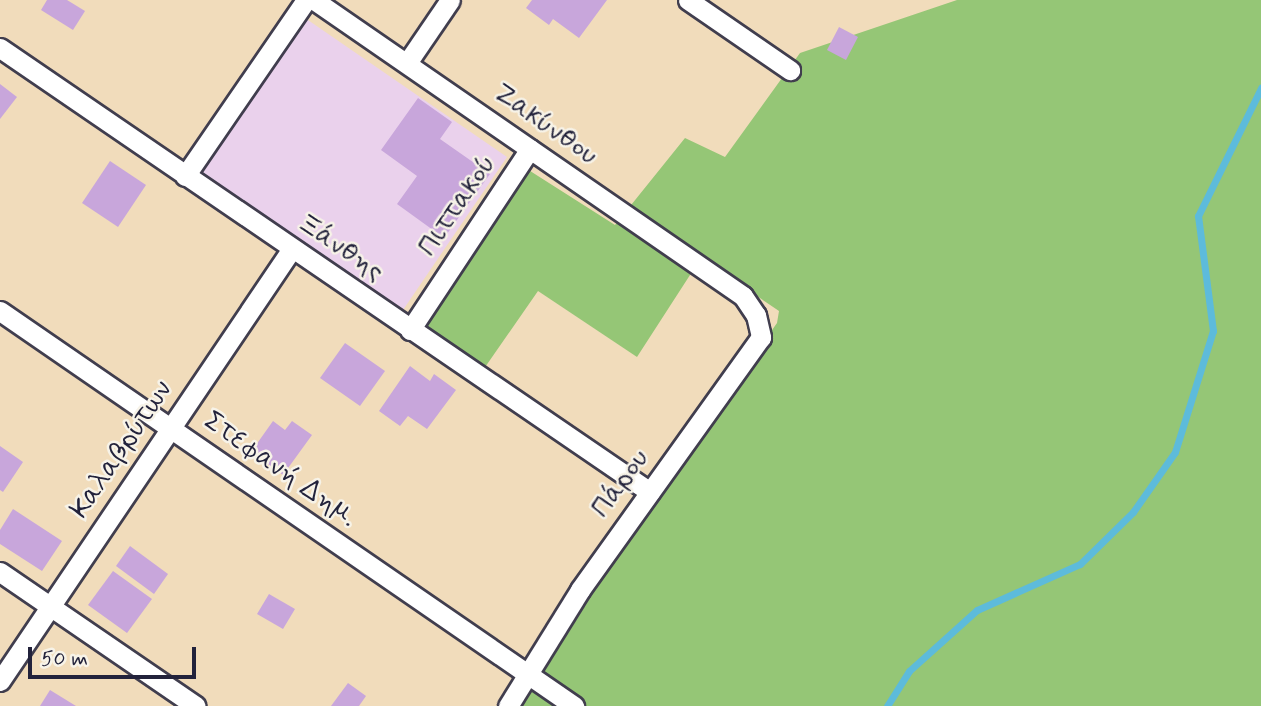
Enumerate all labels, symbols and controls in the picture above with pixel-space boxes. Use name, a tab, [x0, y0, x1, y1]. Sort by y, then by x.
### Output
street label: Ζακύνθου	[486, 77, 604, 173]
street label: Πιττακού	[412, 149, 504, 263]
street label: Ξάνθης	[290, 207, 390, 289]
street label: Καλαβρύτων	[64, 375, 180, 525]
street label: Στεφανή Δημ.	[197, 405, 363, 535]
street label: Πάρου	[585, 443, 657, 525]
scale bar	[32, 632, 200, 676]
text: 50 m	[41, 645, 88, 673]

